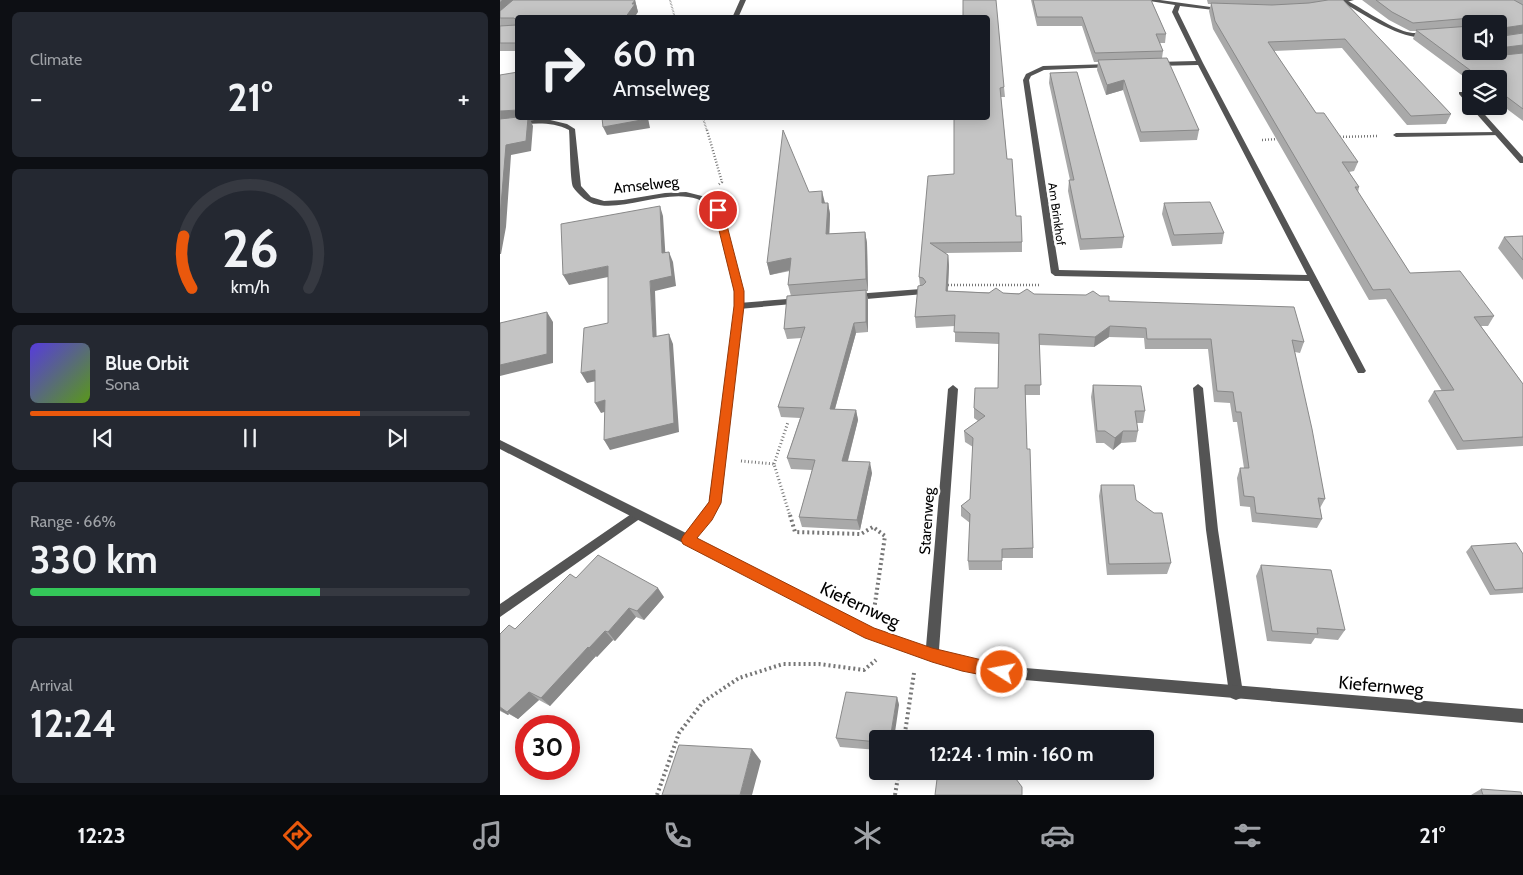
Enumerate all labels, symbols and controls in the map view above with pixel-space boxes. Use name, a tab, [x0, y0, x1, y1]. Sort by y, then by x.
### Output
map controls	[1462, 15, 1507, 115]
button: sound	[1462, 15, 1507, 60]
text: 60 m	[613, 32, 696, 75]
icon: right	[530, 35, 595, 100]
text: Climate	[30, 50, 82, 69]
button: layers	[1462, 70, 1507, 115]
text: 21°	[227, 74, 273, 121]
text: Amselweg	[613, 75, 709, 102]
text: −	[30, 81, 42, 115]
text: +	[458, 81, 470, 115]
street label: Amselweg	[612, 173, 680, 197]
street label: Am Brinkhof	[1045, 182, 1069, 246]
pin	[697, 189, 739, 231]
icon: arrive	[704, 196, 732, 224]
text: 26	[222, 217, 278, 280]
text: km/h	[230, 276, 270, 297]
text: Blue Orbit	[105, 352, 189, 375]
text: Sona	[105, 375, 140, 394]
icon: previous	[89, 424, 117, 452]
icon: pause	[236, 424, 264, 452]
icon: next	[383, 424, 411, 452]
street label: Starenweg	[916, 486, 938, 555]
text: Range · 66%	[30, 512, 116, 531]
text: 330 km	[30, 536, 158, 583]
street label: Kiefernweg	[817, 577, 904, 633]
position arrow	[975, 645, 1027, 697]
street label: Kiefernweg	[1338, 671, 1426, 701]
text: Arrival	[30, 676, 73, 695]
text: 12:24	[30, 700, 116, 747]
speed limit sign: 30	[515, 715, 580, 780]
text: 12:24 · 1 min · 160 m	[930, 743, 1093, 766]
icon: directions	[280, 818, 315, 853]
icon: music	[470, 818, 505, 853]
icon: phone	[660, 818, 695, 853]
icon: climate	[850, 818, 885, 853]
icon: car	[1040, 818, 1075, 853]
icon: filters	[1230, 818, 1265, 853]
text: 12:23	[77, 822, 126, 849]
text: 21°	[1419, 822, 1445, 849]

